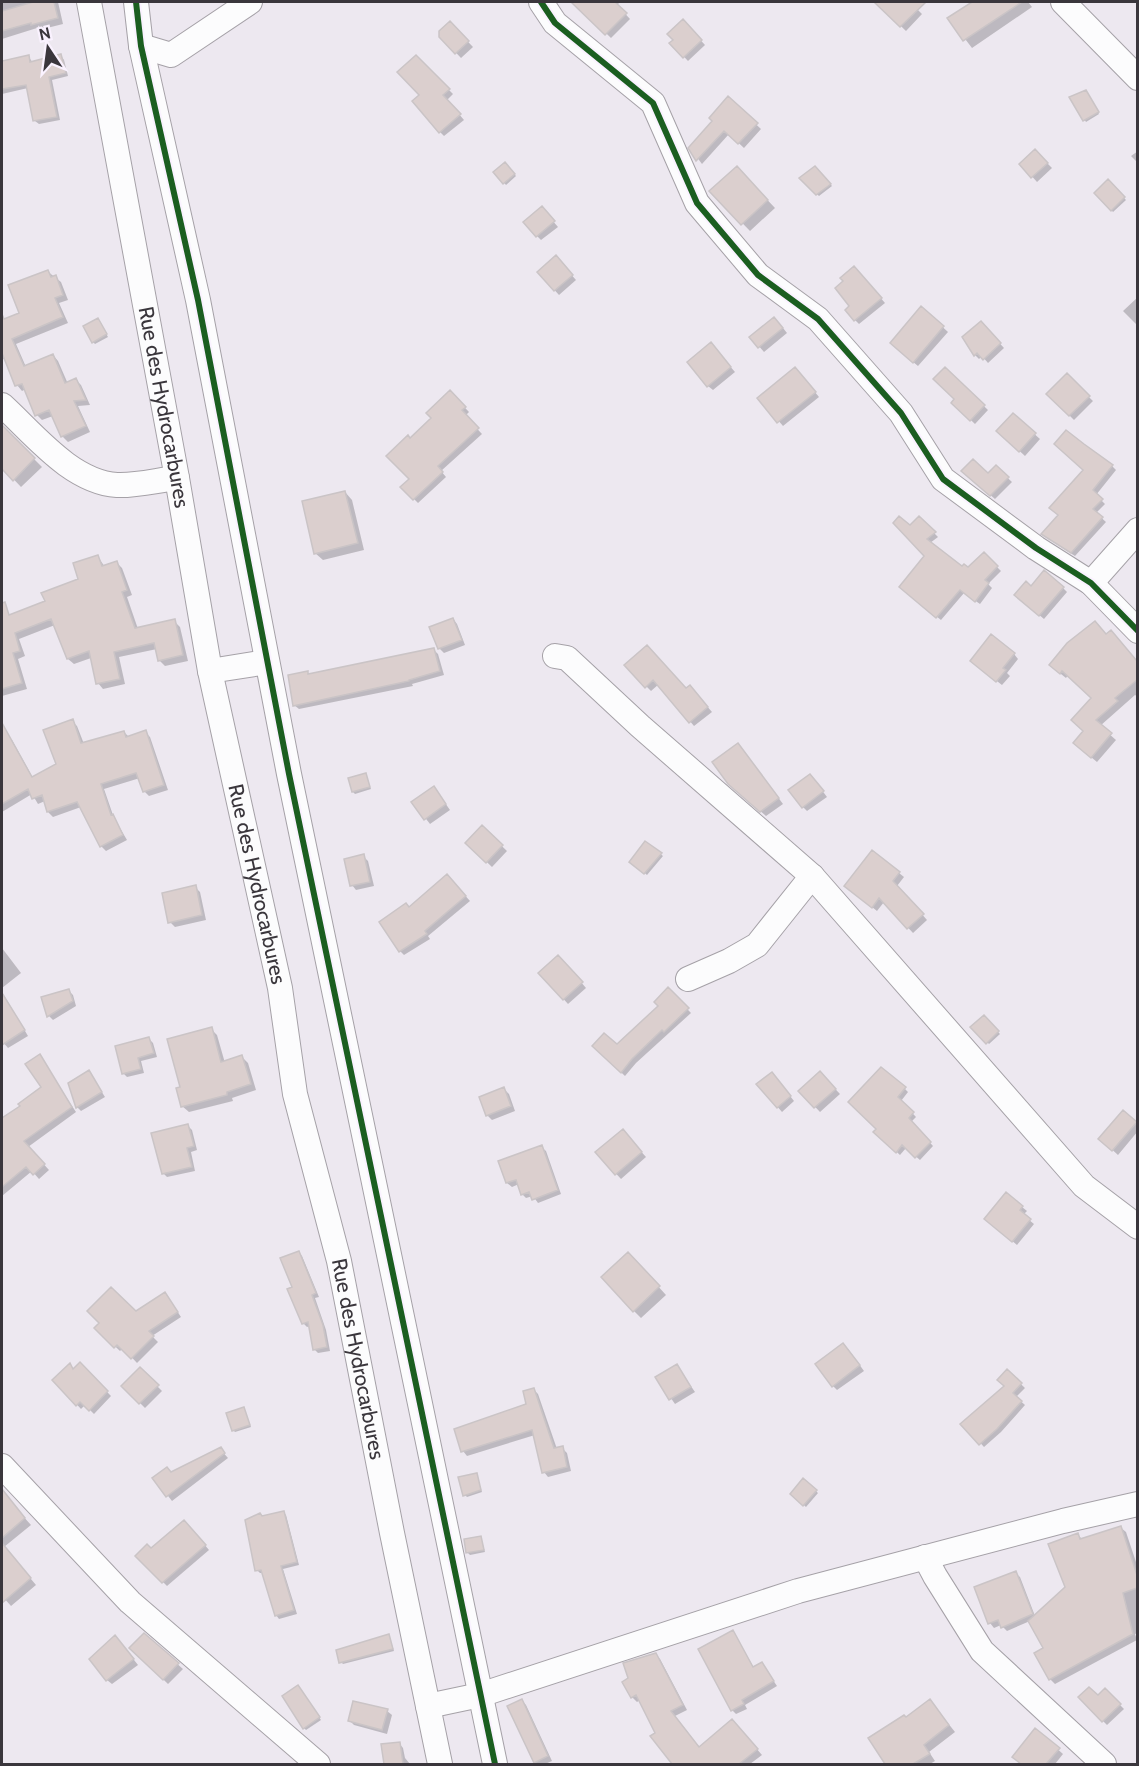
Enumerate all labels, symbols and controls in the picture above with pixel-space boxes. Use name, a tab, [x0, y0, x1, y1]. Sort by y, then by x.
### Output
north arrow	[18, 18, 78, 78]
text: N	[37, 23, 52, 44]
street label: Rue des Hydrocarbures	[134, 304, 195, 510]
street label: Rue des Hydrocarbures	[223, 781, 292, 987]
street label: Rue des Hydrocarbures	[327, 1256, 390, 1462]

